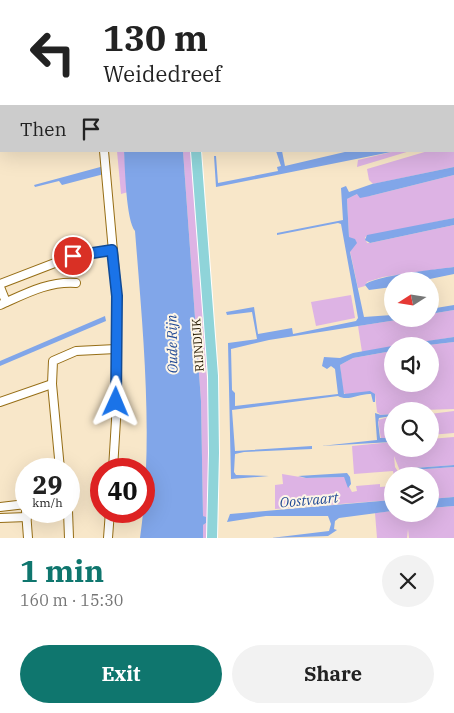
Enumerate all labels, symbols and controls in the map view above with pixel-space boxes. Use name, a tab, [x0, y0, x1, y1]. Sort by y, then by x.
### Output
text: 130 m	[103, 15, 208, 61]
icon: left	[20, 20, 85, 85]
text: Weidedreef	[103, 59, 222, 88]
icon: arrive	[77, 115, 105, 143]
text: Then	[20, 117, 67, 141]
pin	[52, 235, 94, 277]
icon: arrive	[59, 242, 87, 270]
north arrow	[384, 272, 439, 328]
map controls	[384, 272, 439, 522]
water label: Oude Rijn	[162, 314, 182, 374]
street label: RIJNDIJK	[188, 317, 207, 372]
button: sound	[384, 337, 439, 392]
position arrow	[89, 375, 141, 427]
button: search	[384, 402, 439, 457]
speed limit sign: 40	[90, 458, 155, 523]
button: layers	[384, 467, 439, 522]
text: 29	[32, 468, 63, 501]
water label: Oostvaart	[279, 488, 340, 512]
text: km/h	[32, 495, 63, 510]
text: 1 min	[20, 551, 104, 590]
button: close	[382, 555, 434, 607]
text: 160 m · 15:30	[20, 590, 123, 610]
button: Exit	[20, 645, 222, 703]
button: Share	[232, 645, 434, 703]

